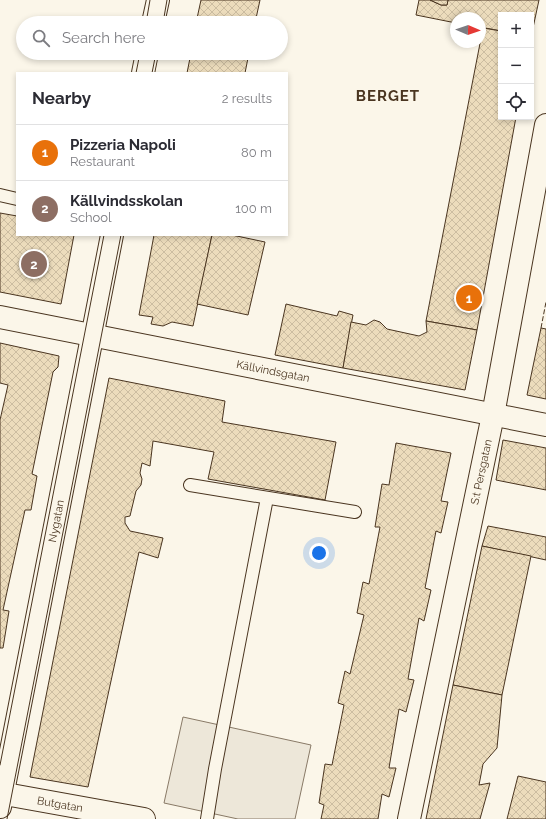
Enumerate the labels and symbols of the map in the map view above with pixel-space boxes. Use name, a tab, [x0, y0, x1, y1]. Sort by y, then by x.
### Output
north arrow	[450, 12, 486, 48]
district label: BERGET	[356, 87, 420, 105]
pin: 2	[21, 249, 47, 279]
pin: 1	[456, 283, 482, 313]
street label: Källvindsgatan	[235, 358, 311, 385]
street label: S:t Persgatan	[468, 438, 495, 506]
street label: Nygatan	[46, 499, 67, 543]
your location	[309, 543, 329, 563]
street label: Butgatan	[36, 794, 84, 815]

